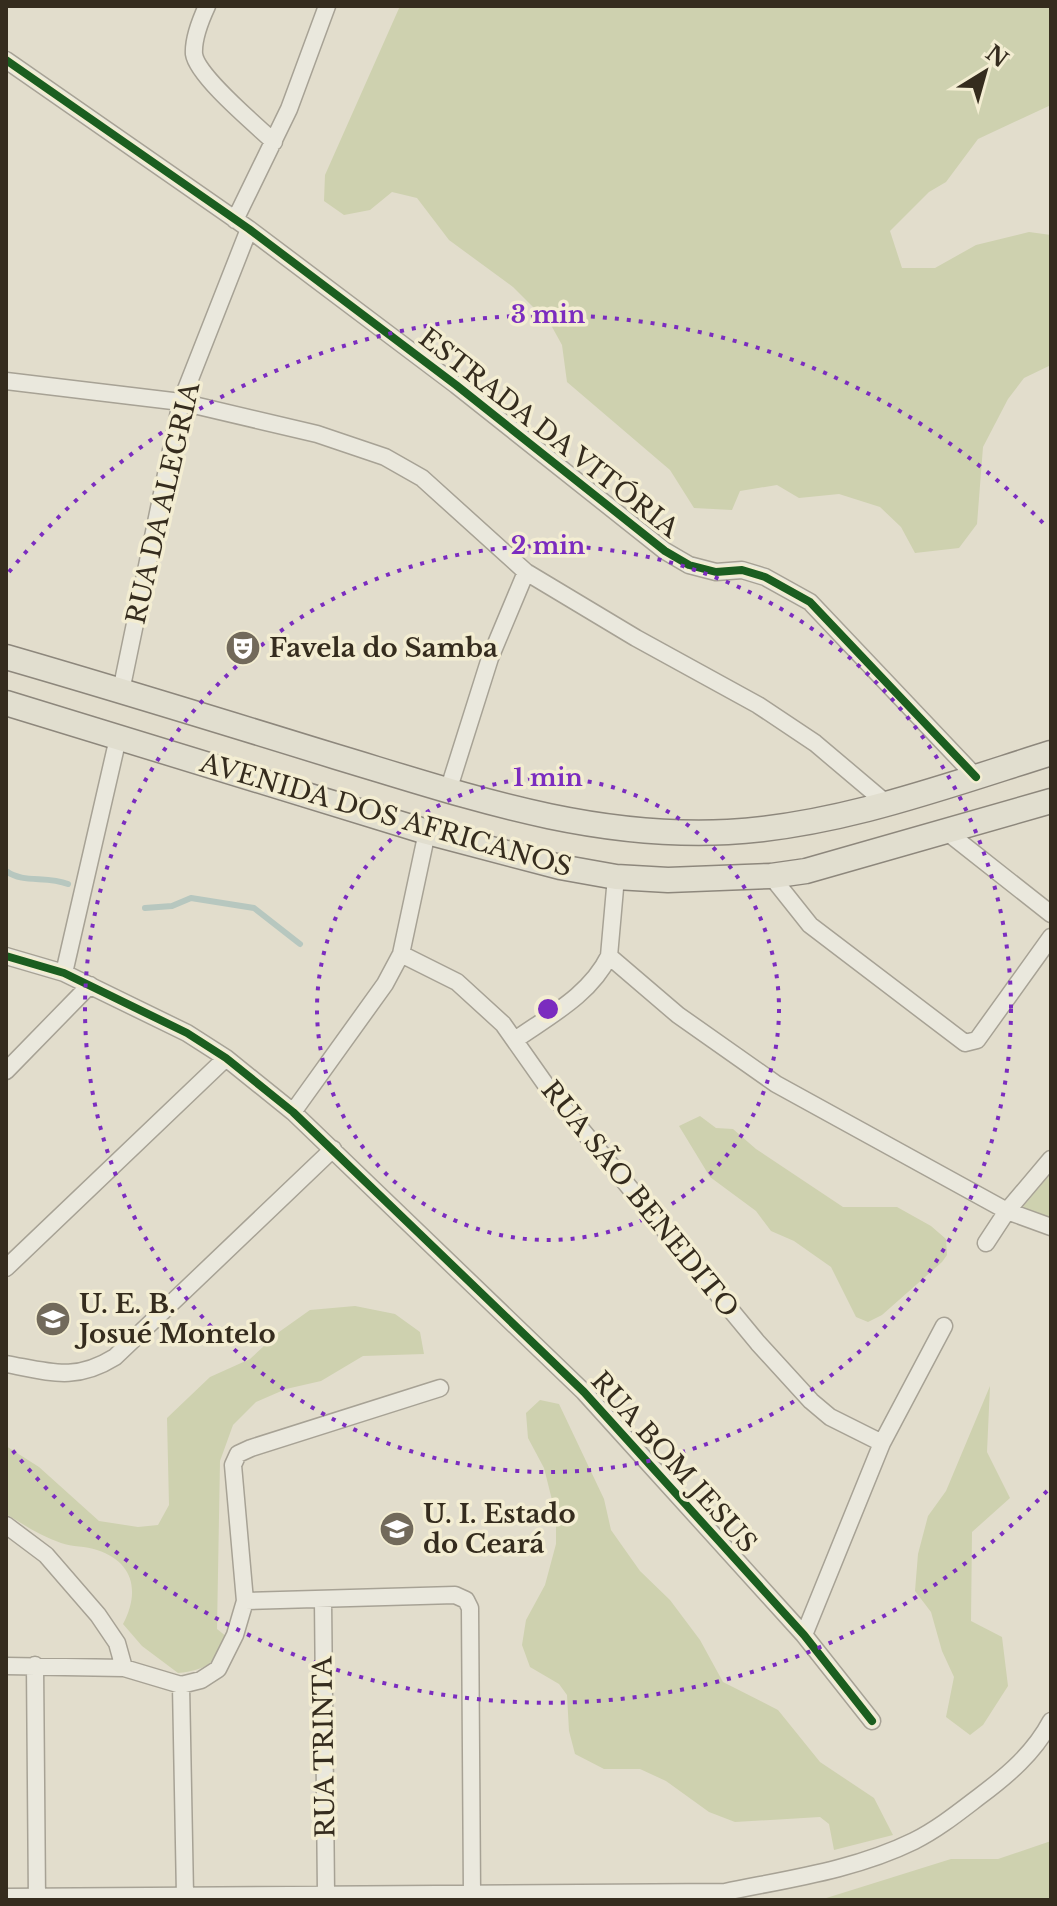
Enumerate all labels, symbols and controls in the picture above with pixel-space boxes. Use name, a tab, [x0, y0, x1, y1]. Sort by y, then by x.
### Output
north arrow	[945, 32, 1025, 112]
text: N	[980, 39, 1013, 74]
text: 3 min	[511, 300, 586, 329]
street label: ESTRADA DA VITÓRIA	[413, 322, 686, 545]
street label: RUA DA ALEGRIA	[120, 378, 207, 627]
text: 2 min	[511, 531, 586, 560]
theatre icon: Favela do Samba	[224, 629, 262, 667]
place label: Favela do Samba	[269, 632, 498, 664]
street label: AVENIDA DOS AFRICANOS	[196, 746, 575, 883]
text: 1 min	[513, 763, 583, 792]
centre of rings	[534, 995, 562, 1023]
street label: RUA SÃO BENEDITO	[535, 1074, 745, 1324]
place label: U. E. B. Josué Montelo	[74, 1288, 276, 1350]
school or university icon: U. E. B. Josué Montelo	[34, 1300, 72, 1338]
street label: RUA BOM JESUS	[584, 1365, 764, 1559]
place label: U. I. Estado do Ceará	[423, 1498, 576, 1560]
school or university icon: U. I. Estado do Ceará	[378, 1510, 416, 1548]
street label: RUA TRINTA	[306, 1655, 342, 1838]

